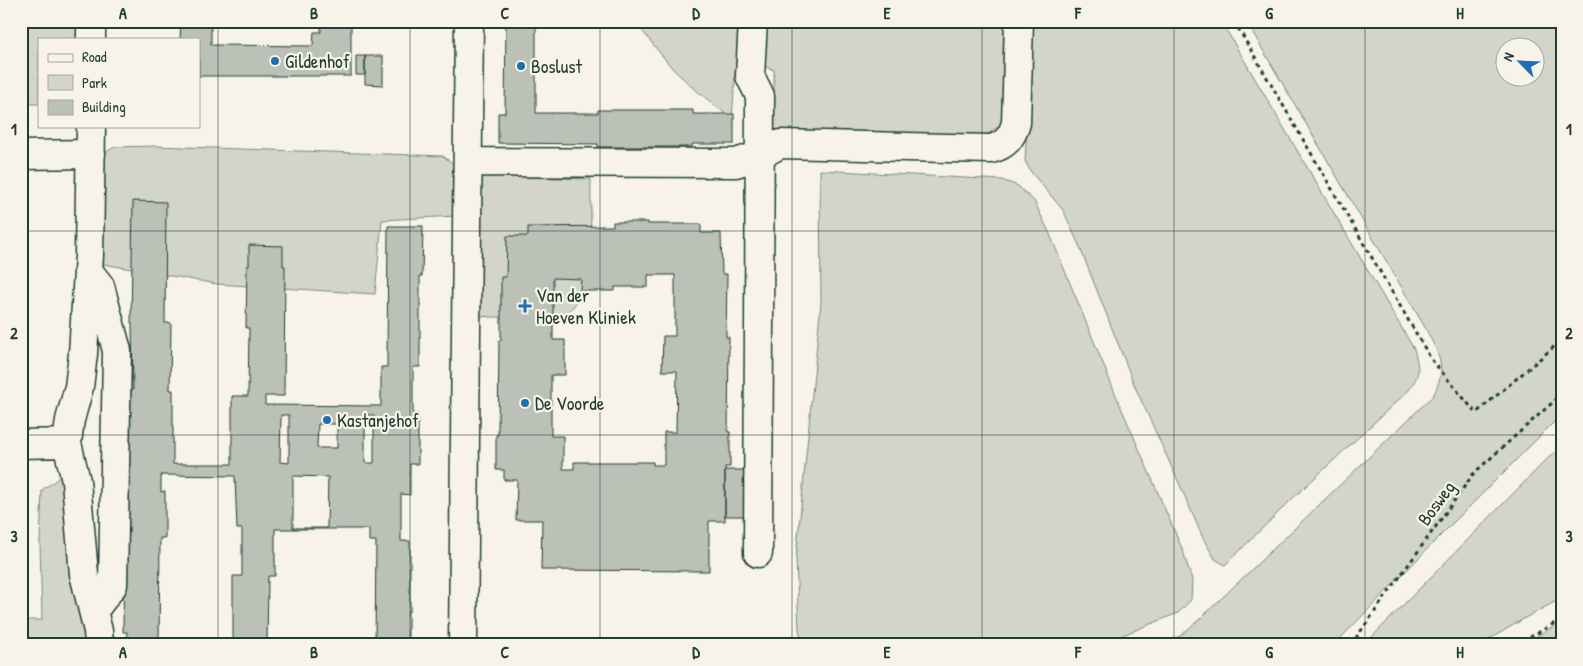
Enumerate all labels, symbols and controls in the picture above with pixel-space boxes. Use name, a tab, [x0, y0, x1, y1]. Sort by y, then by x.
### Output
text: A	[119, 2, 127, 24]
text: B	[310, 2, 318, 24]
text: C	[501, 2, 510, 24]
text: D	[692, 2, 700, 24]
text: E	[883, 2, 891, 24]
text: F	[1074, 2, 1082, 24]
text: G	[1265, 2, 1273, 24]
text: H	[1456, 2, 1464, 24]
legend	[38, 38, 200, 128]
north arrow	[1496, 38, 1546, 88]
text: Road	[82, 46, 107, 67]
place label: Gildenhof	[285, 48, 350, 74]
text: N	[1497, 49, 1518, 64]
place label: Boslust	[531, 53, 583, 79]
marker: Gildenhof	[269, 55, 281, 67]
marker: Boslust	[515, 60, 527, 72]
text: Park	[82, 72, 107, 93]
text: Building	[82, 96, 126, 117]
text: 1	[11, 118, 17, 140]
text: 1	[1566, 118, 1572, 140]
place label: Van der Hoeven Kliniek	[536, 282, 636, 330]
marker: Van der Hoeven Kliniek	[518, 299, 532, 313]
text: 2	[10, 322, 18, 344]
text: 2	[1565, 322, 1573, 344]
place label: De Voorde	[535, 390, 605, 416]
marker: De Voorde	[519, 397, 531, 409]
place label: Kastanjehof	[337, 407, 419, 433]
marker: Kastanjehof	[321, 414, 333, 426]
street label: Bosweg	[1411, 475, 1461, 531]
text: 3	[10, 525, 18, 547]
text: 3	[1565, 525, 1573, 547]
text: A	[119, 641, 127, 663]
text: B	[310, 641, 318, 663]
text: C	[501, 641, 510, 663]
text: D	[692, 641, 700, 663]
text: E	[883, 641, 891, 663]
text: F	[1074, 641, 1082, 663]
text: G	[1265, 641, 1273, 663]
text: H	[1456, 641, 1464, 663]

